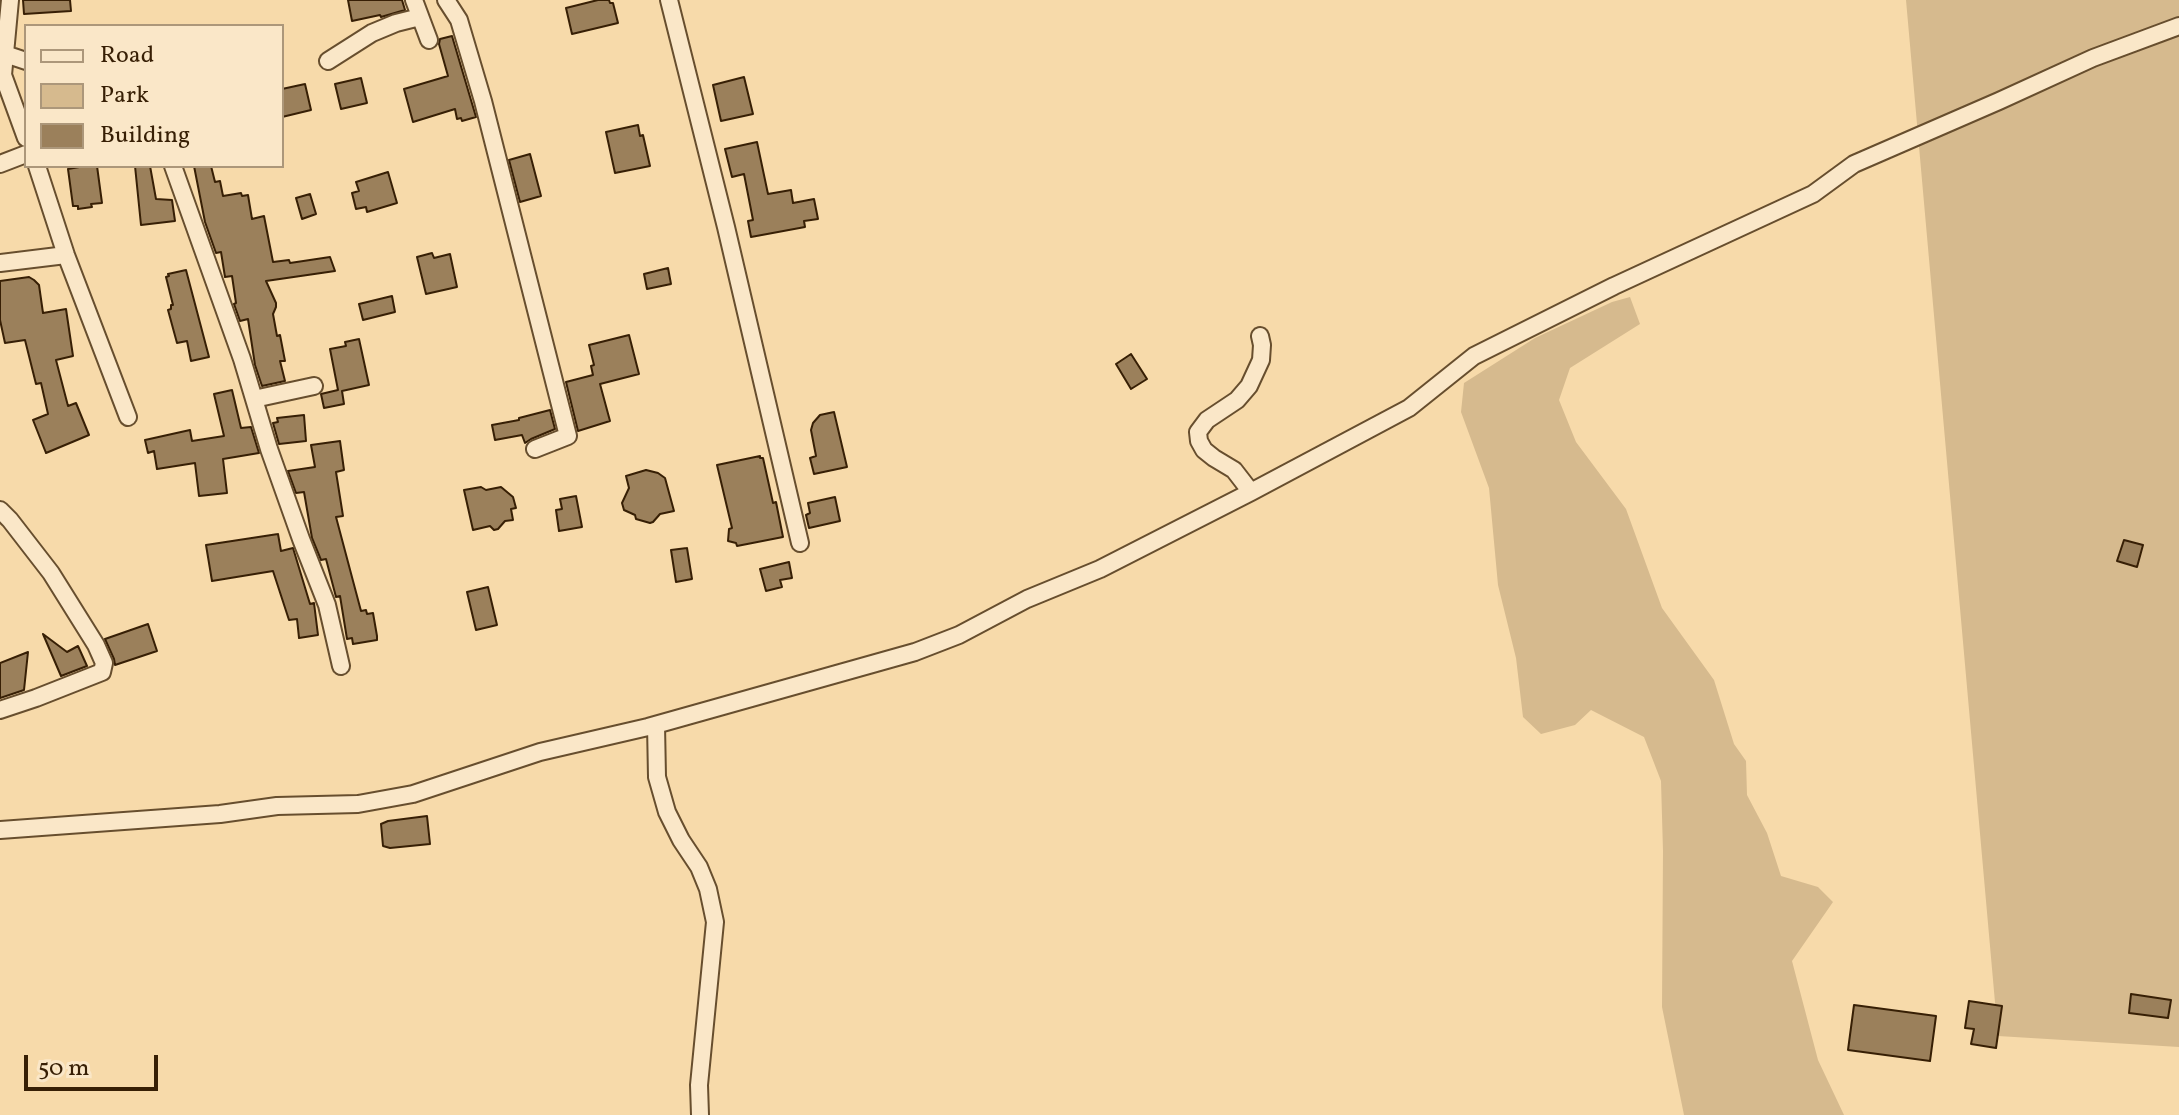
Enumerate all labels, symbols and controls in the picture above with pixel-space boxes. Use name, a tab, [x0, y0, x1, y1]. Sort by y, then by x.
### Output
legend	[24, 24, 284, 168]
text: Road	[100, 39, 154, 73]
text: Park	[100, 79, 149, 113]
text: Building	[100, 119, 190, 153]
scale bar	[28, 1039, 162, 1089]
text: 50 m	[38, 1052, 90, 1086]

